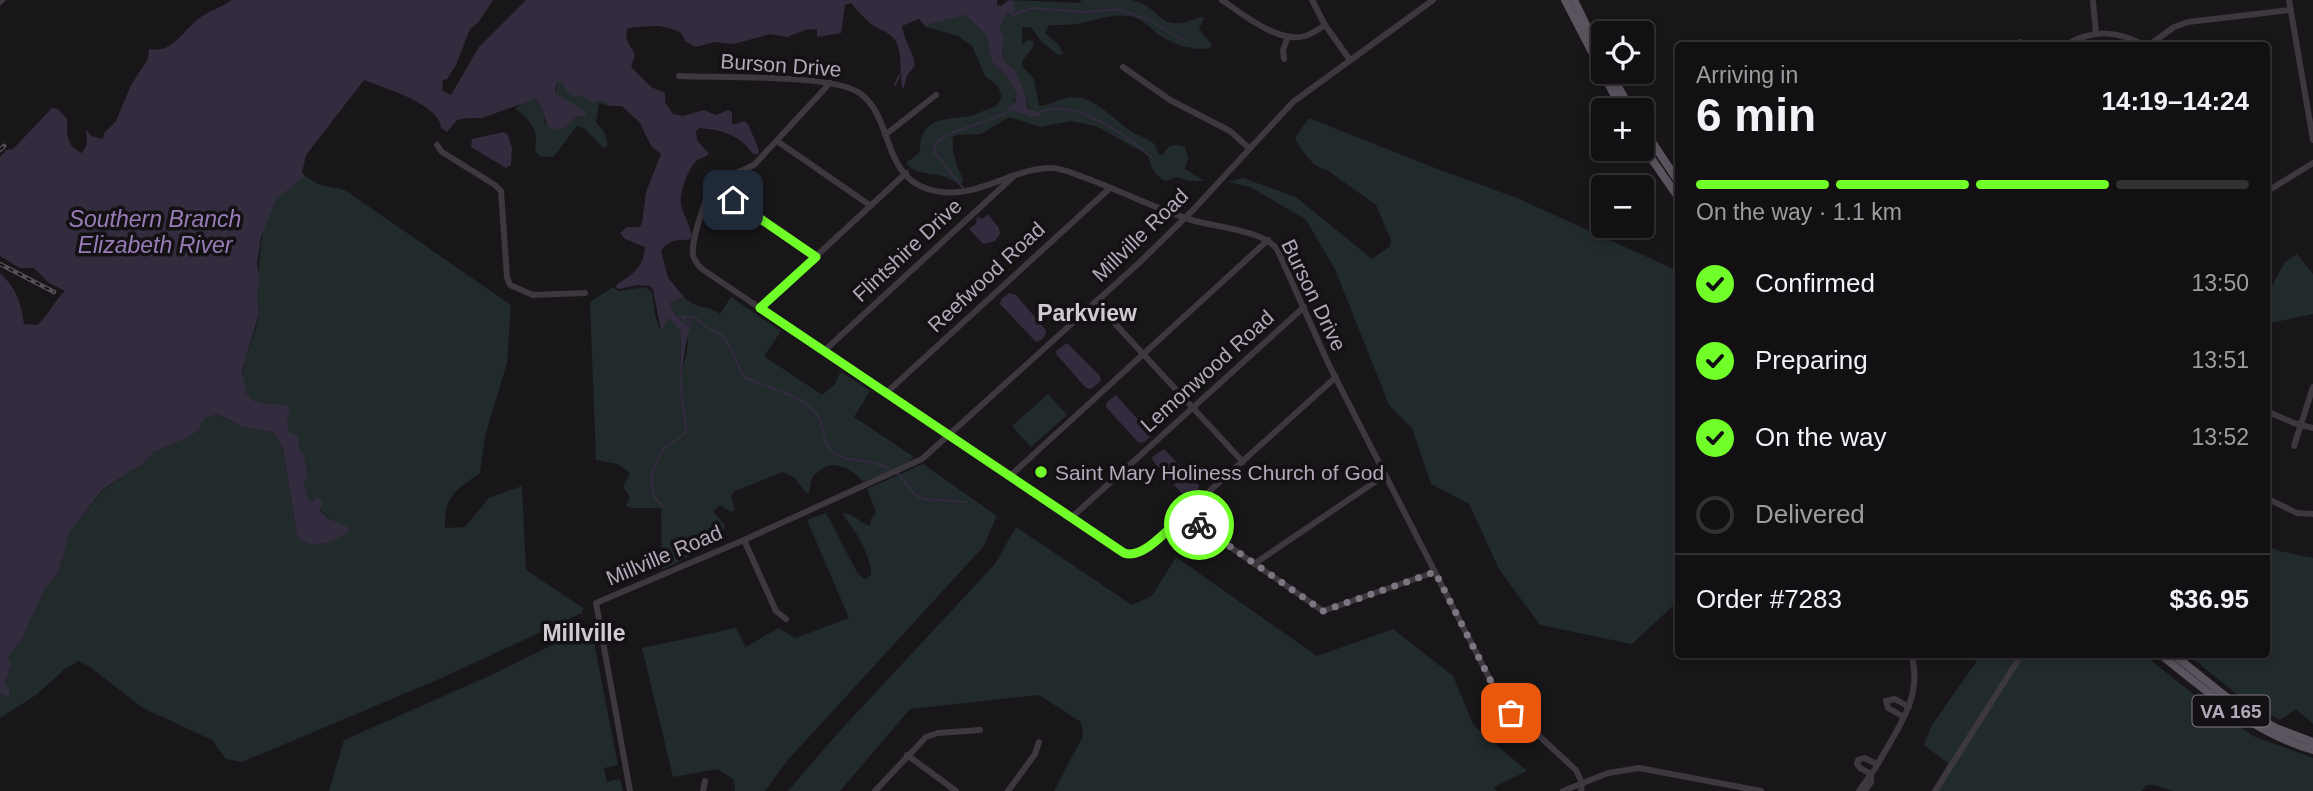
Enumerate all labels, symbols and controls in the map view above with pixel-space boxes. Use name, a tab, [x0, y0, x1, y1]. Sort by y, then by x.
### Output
map controls	[1591, 21, 1654, 238]
button: locate	[1591, 21, 1654, 84]
street label: Burson Drive	[720, 49, 842, 81]
text: Arriving in	[1696, 62, 1798, 88]
text: 14:19–14:24	[2102, 86, 2249, 116]
text: 6 min	[1696, 89, 1816, 141]
button: +	[1591, 98, 1654, 161]
pin	[703, 170, 763, 230]
button: −	[1591, 175, 1654, 238]
icon: home	[714, 181, 752, 219]
street label: Millville Road	[1088, 184, 1192, 286]
street label: Flintshire Drive	[848, 194, 966, 306]
text: On the way · 1.1 km	[1696, 199, 1902, 225]
water label: Southern Branch Elizabeth River	[69, 206, 241, 258]
street label: Reefwood Road	[923, 217, 1049, 337]
street label: Burson Drive	[1277, 235, 1351, 355]
icon: check	[1696, 265, 1734, 303]
text: Confirmed	[1755, 268, 1875, 298]
text: 13:50	[2191, 270, 2249, 296]
district label: Parkview	[1037, 300, 1137, 326]
street label: Lemonwood Road	[1136, 305, 1278, 437]
icon: check	[1696, 342, 1734, 380]
text: Preparing	[1755, 345, 1868, 375]
text: 13:51	[2191, 347, 2249, 373]
icon: check	[1696, 419, 1734, 457]
text: On the way	[1755, 422, 1887, 452]
text: 13:52	[2191, 424, 2249, 450]
place label: Saint Mary Holiness Church of God	[1055, 461, 1384, 484]
marker: Saint Mary Holiness Church of God	[1033, 464, 1049, 480]
courier	[1164, 490, 1234, 560]
text: Delivered	[1755, 499, 1865, 529]
icon: bike	[1180, 506, 1218, 544]
street label: Millville Road	[603, 520, 725, 590]
text: Order #7283	[1696, 584, 1842, 614]
text: $36.95	[2169, 584, 2249, 614]
district label: Millville	[542, 620, 626, 646]
pin	[1481, 683, 1541, 743]
icon: bag	[1492, 694, 1530, 732]
road number: VA 165	[2192, 696, 2270, 726]

